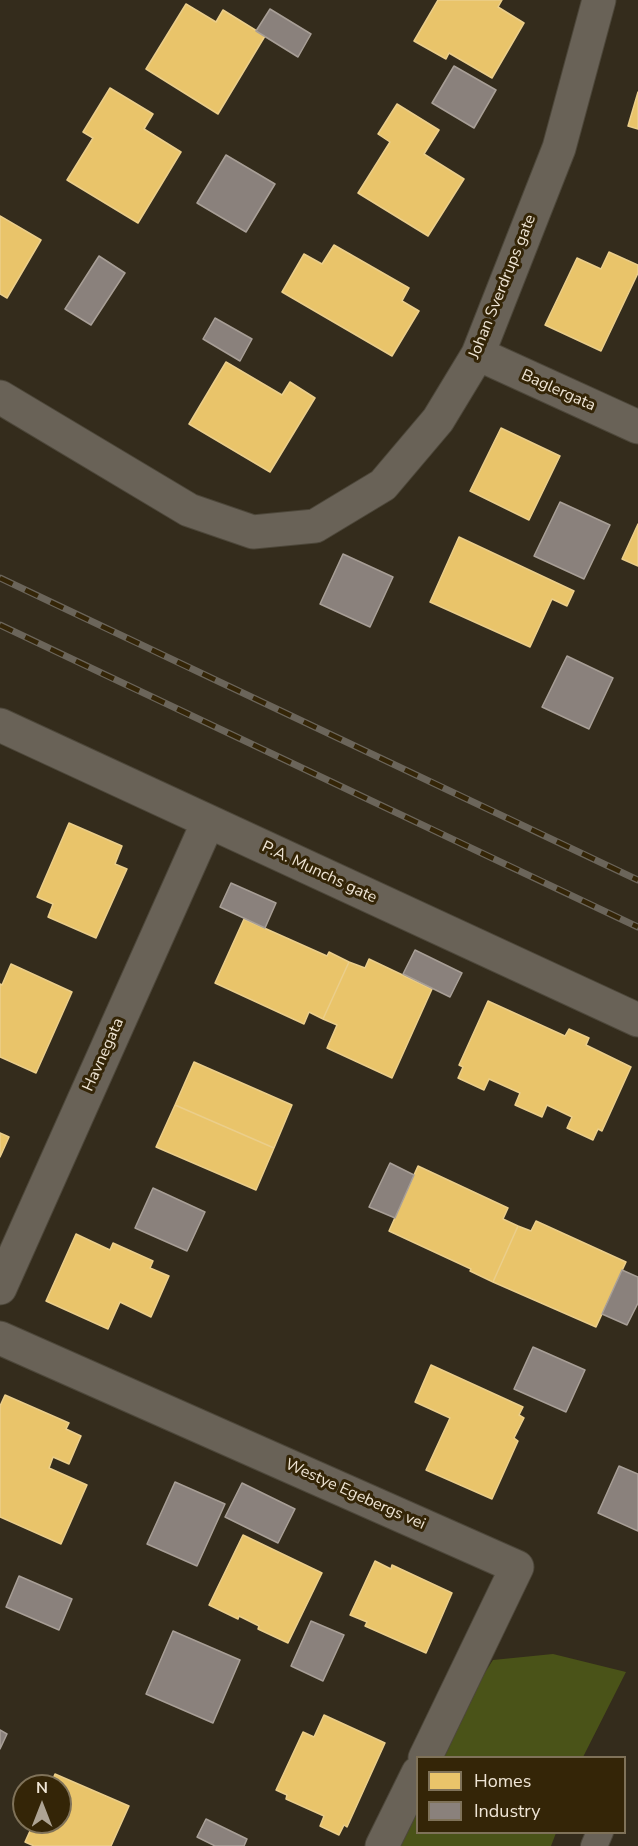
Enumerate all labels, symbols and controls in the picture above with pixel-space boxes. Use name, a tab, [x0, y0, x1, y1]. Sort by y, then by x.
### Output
street label: Johan Sverdrups gate	[465, 212, 541, 362]
street label: Baglergata	[518, 366, 598, 416]
street label: P.A. Munchs gate	[258, 838, 380, 908]
street label: Havnegata	[79, 1015, 129, 1095]
street label: Westye Egebergs vei	[282, 1455, 428, 1535]
legend	[416, 1756, 626, 1834]
text: Homes	[474, 1769, 531, 1793]
north arrow	[12, 1774, 72, 1834]
text: N	[36, 1777, 48, 1799]
text: Industry	[474, 1799, 541, 1823]

